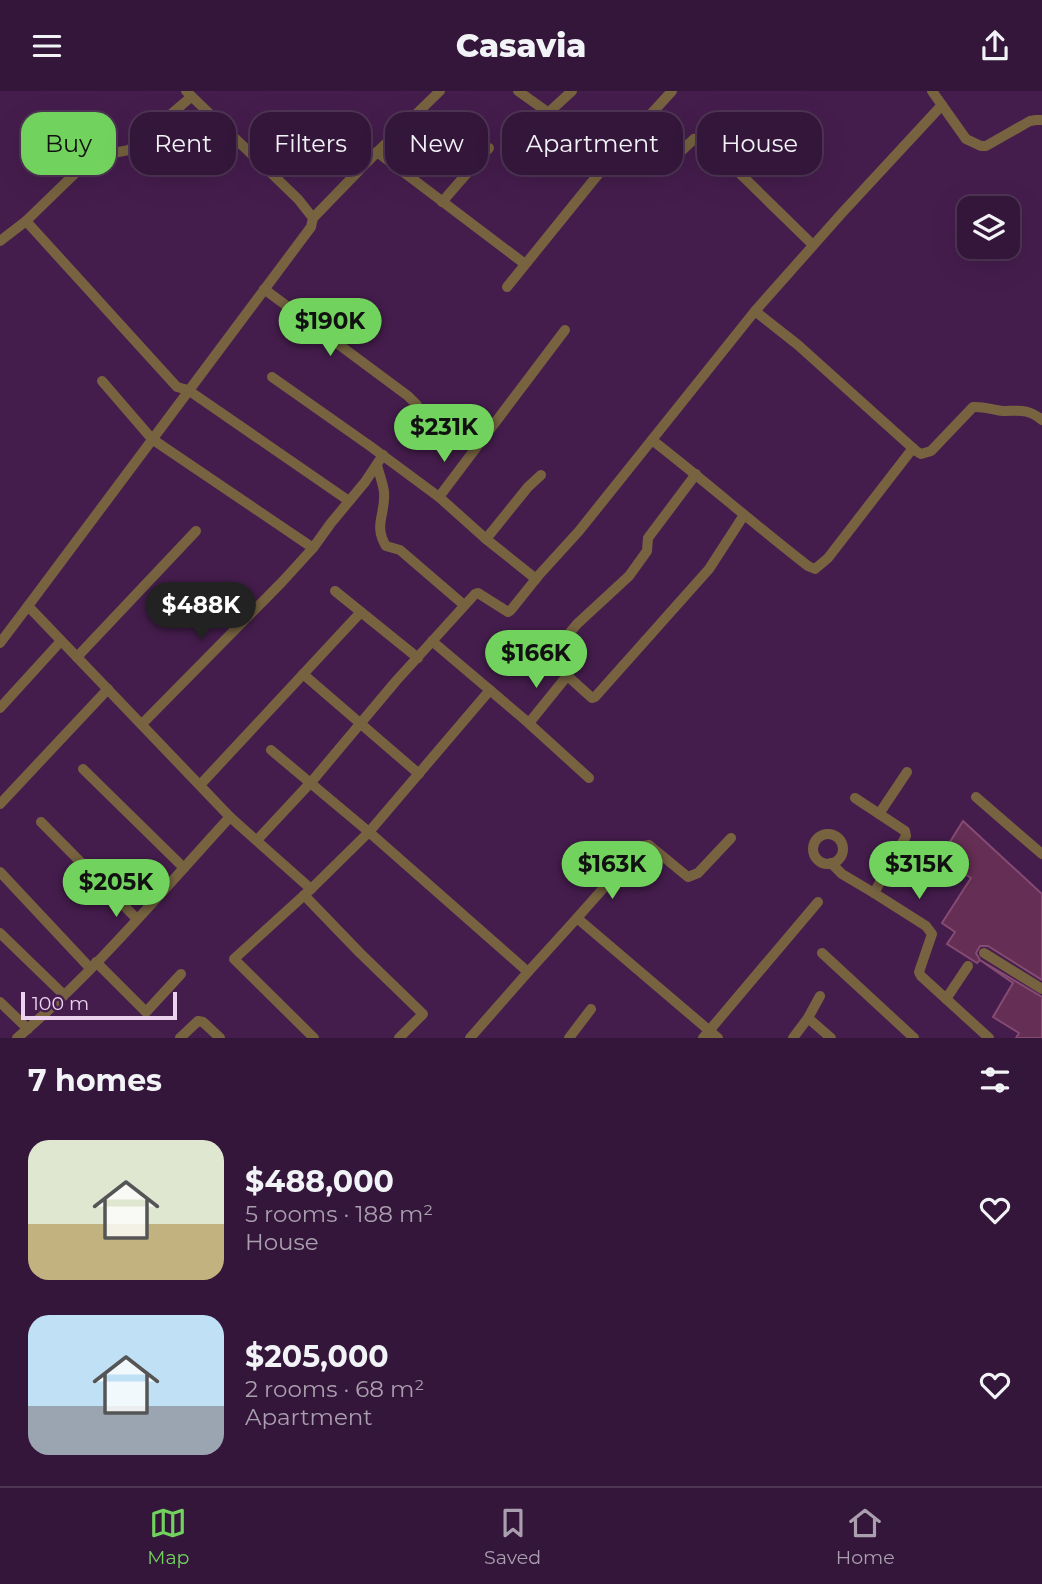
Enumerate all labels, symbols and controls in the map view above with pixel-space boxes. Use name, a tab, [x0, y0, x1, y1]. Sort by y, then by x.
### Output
text: Casavia	[456, 26, 586, 65]
icon: menu	[28, 27, 66, 65]
icon: share	[976, 27, 1014, 65]
chip: Buy	[21, 112, 116, 175]
chip: Rent	[130, 112, 236, 175]
chip: Filters	[250, 112, 371, 175]
chip: New	[385, 112, 488, 175]
chip: Apartment	[502, 112, 683, 175]
chip: House	[697, 112, 822, 175]
map controls	[957, 196, 1020, 259]
button: layers	[957, 196, 1020, 259]
pin: $190K	[281, 299, 379, 358]
text: $190K	[295, 307, 365, 335]
pin: $231K	[395, 405, 493, 464]
text: $231K	[410, 413, 478, 441]
pin: $488K	[152, 582, 250, 642]
text: $488K	[162, 591, 240, 619]
pin: $166K	[487, 631, 585, 690]
text: $166K	[501, 639, 571, 667]
pin: $163K	[563, 841, 661, 901]
pin: $315K	[870, 841, 968, 901]
text: $163K	[578, 850, 646, 878]
text: $315K	[885, 850, 953, 878]
pin: $205K	[67, 859, 165, 919]
text: $205K	[79, 868, 153, 896]
scale bar	[21, 989, 177, 1021]
text: 100 m	[32, 992, 89, 1015]
icon: filters	[976, 1061, 1014, 1099]
text: 7 homes	[28, 1062, 162, 1099]
text: $488,000	[245, 1163, 394, 1200]
icon: home	[84, 1168, 168, 1252]
icon: heart	[976, 1191, 1014, 1229]
text: 5 rooms · 188 m²	[245, 1200, 433, 1228]
text: House	[245, 1228, 319, 1256]
text: $205,000	[245, 1338, 389, 1375]
icon: home	[84, 1343, 168, 1427]
icon: heart	[976, 1366, 1014, 1404]
text: 2 rooms · 68 m²	[245, 1375, 424, 1403]
text: Apartment	[245, 1403, 373, 1431]
tab: Map	[147, 1504, 190, 1569]
tab: Saved	[484, 1504, 541, 1569]
tab: Home	[836, 1504, 895, 1569]

